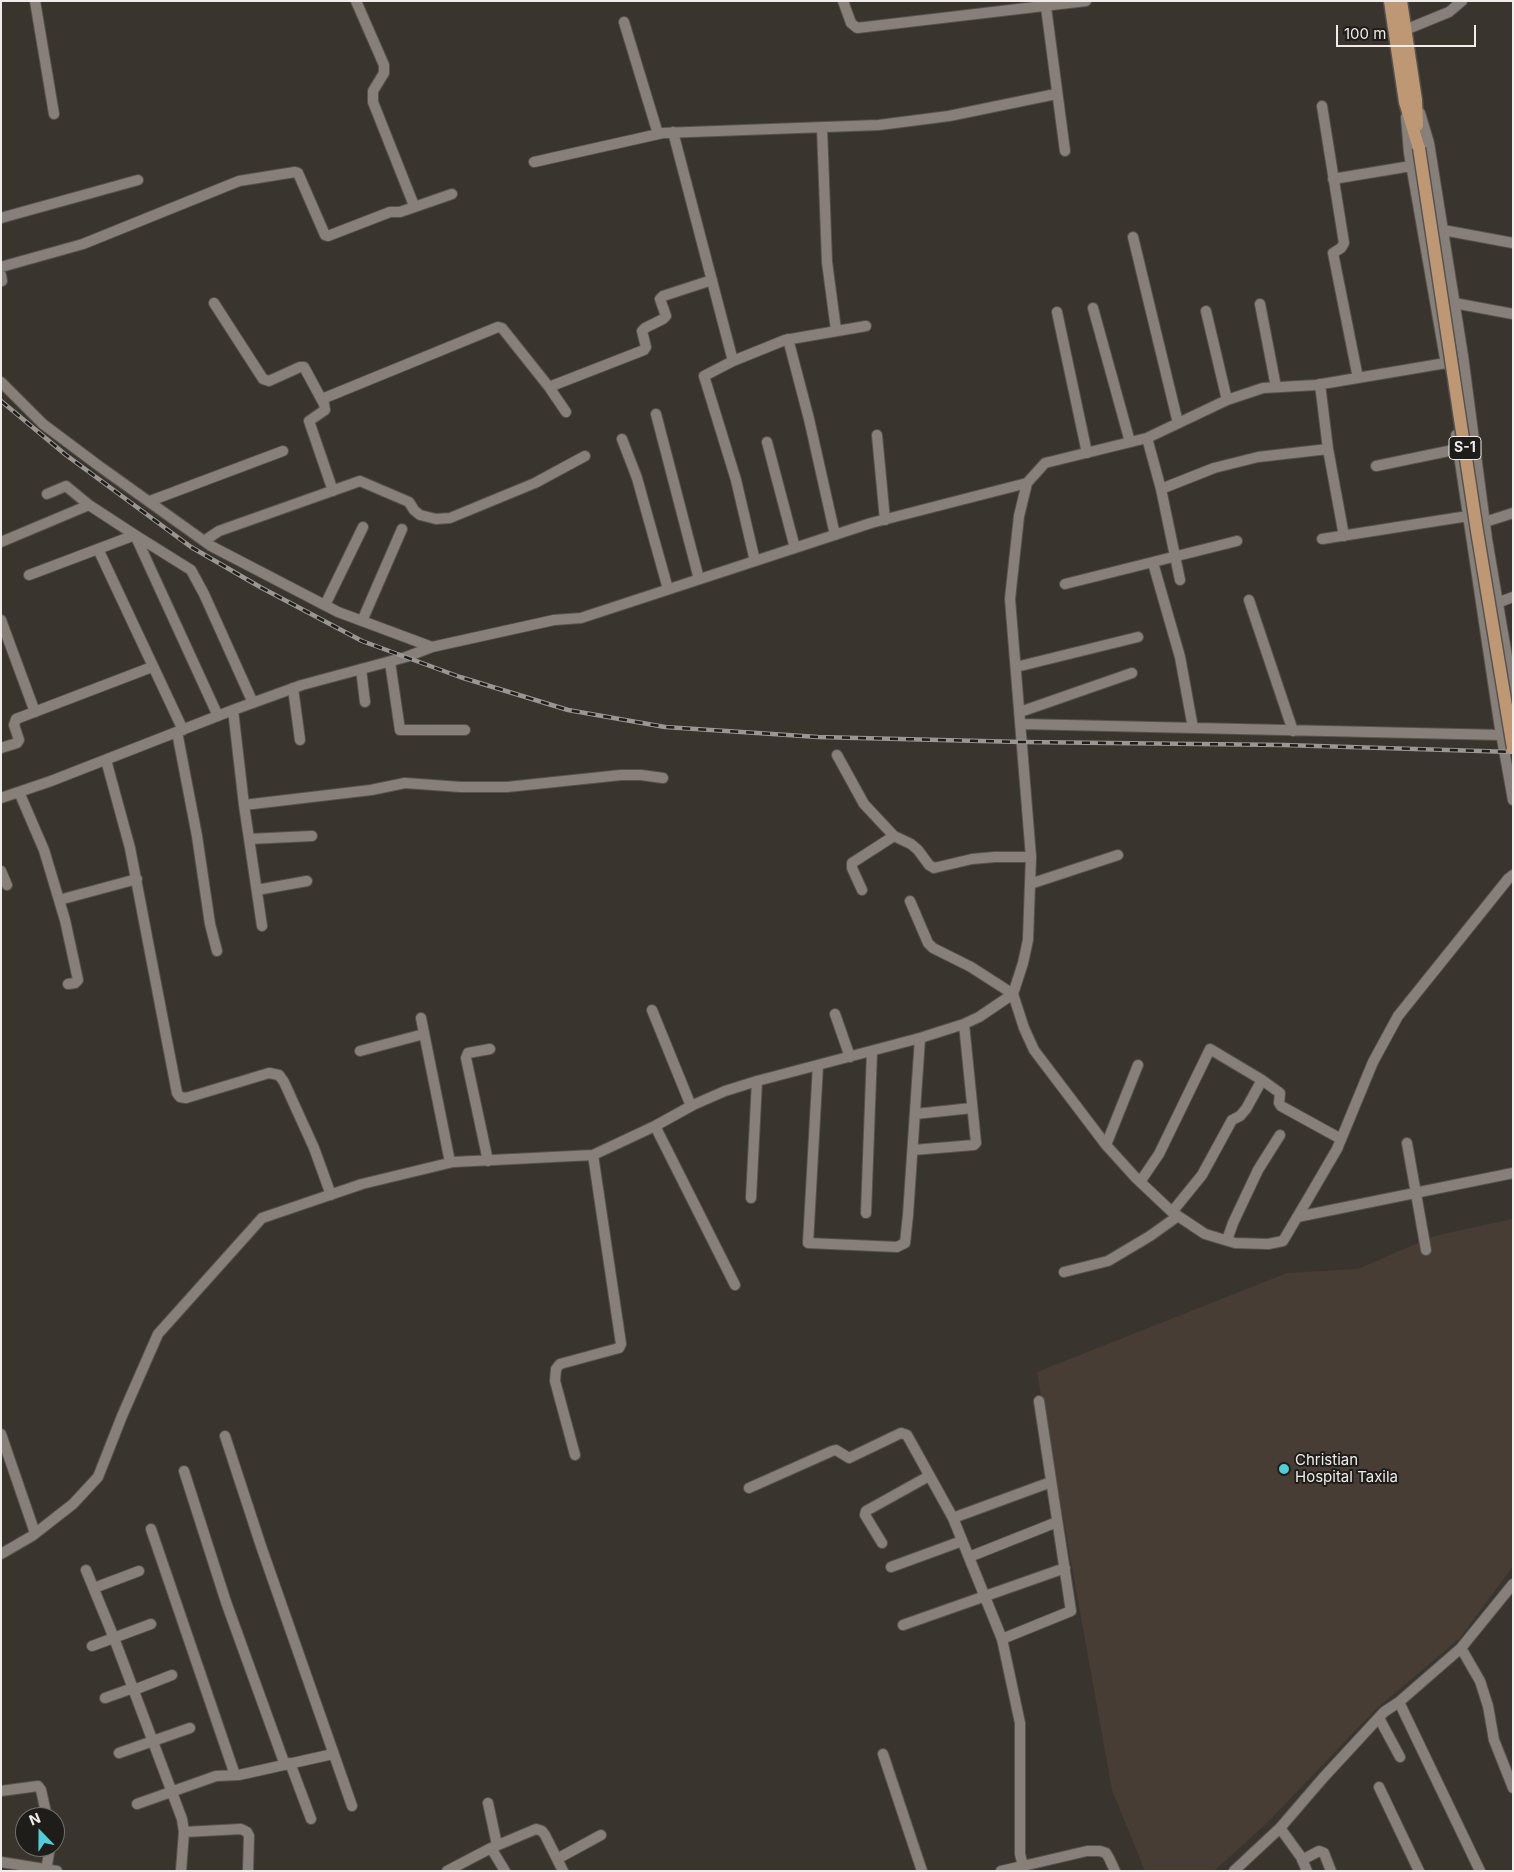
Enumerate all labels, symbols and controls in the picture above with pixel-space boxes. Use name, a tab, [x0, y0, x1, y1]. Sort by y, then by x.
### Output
scale bar	[1339, 15, 1479, 47]
text: 100 m	[1344, 24, 1386, 43]
road number: S-1	[1449, 436, 1481, 459]
place label: Christian Hospital Taxila	[1295, 1451, 1398, 1486]
marker: Christian Hospital Taxila	[1277, 1462, 1291, 1476]
north arrow	[15, 1807, 65, 1857]
text: N	[26, 1809, 43, 1828]

